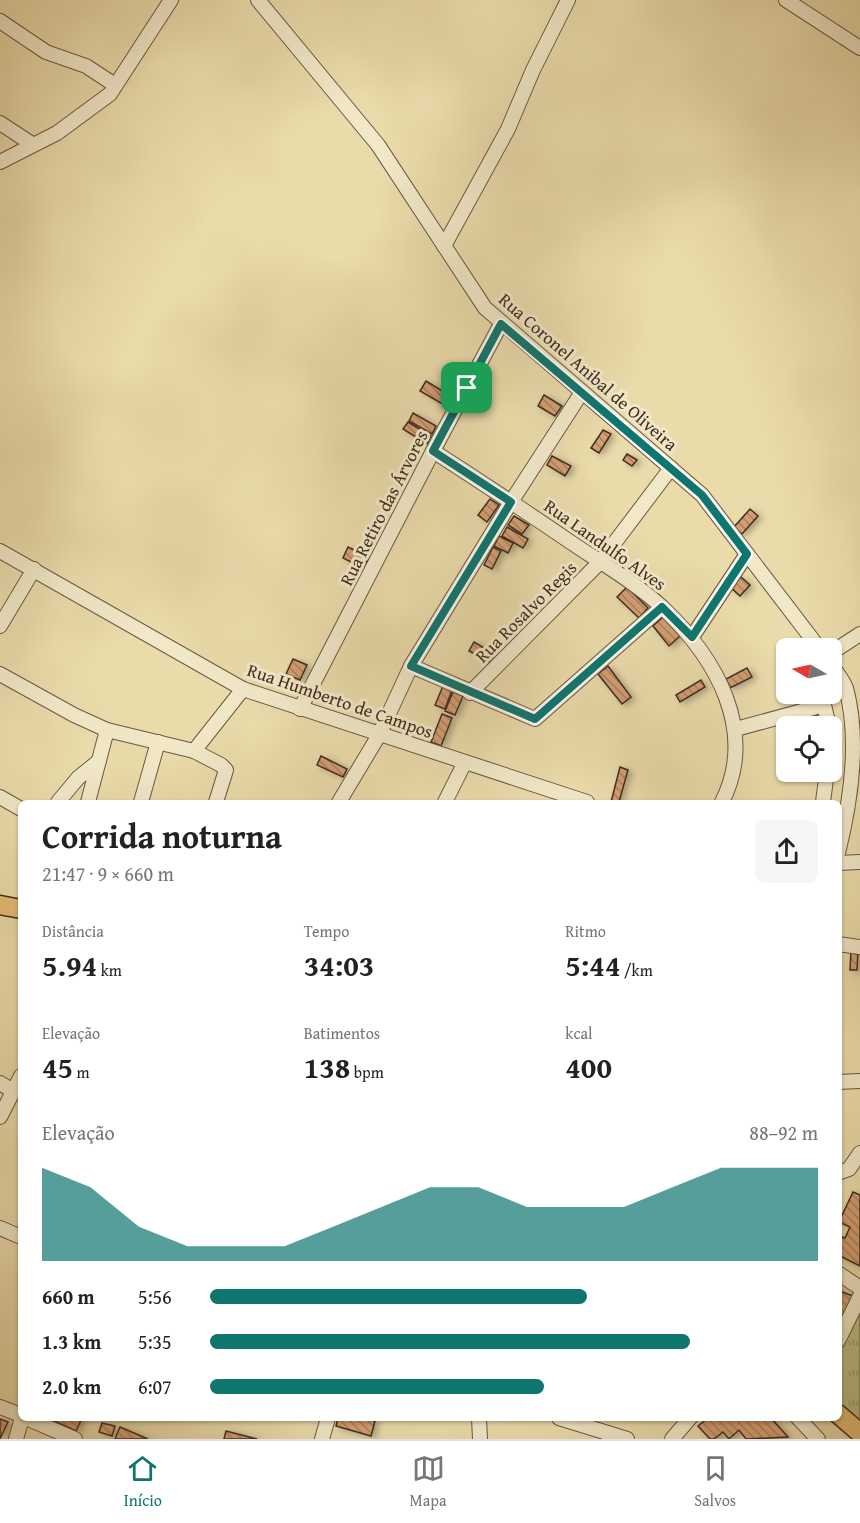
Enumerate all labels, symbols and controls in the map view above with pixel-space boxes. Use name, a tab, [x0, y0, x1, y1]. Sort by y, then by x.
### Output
street label: Rua Coronel Anibal de Oliveira	[493, 286, 684, 457]
pin	[441, 362, 492, 413]
icon: arrive	[450, 371, 483, 404]
street label: Rua Retiro das Árvores	[333, 425, 434, 590]
street label: Rua Landulfo Alves	[539, 492, 672, 597]
street label: Rua Rosalvo Regis	[469, 555, 583, 669]
north arrow	[776, 638, 842, 704]
map controls	[776, 638, 842, 782]
street label: Rua Humberto de Campos	[244, 656, 437, 745]
button: locate	[776, 716, 842, 782]
text: Corrida noturna	[42, 812, 282, 860]
button: share	[755, 820, 818, 883]
text: 21:47 · 9 × 660 m	[42, 859, 174, 888]
text: Distância	[42, 919, 104, 943]
text: Tempo	[304, 919, 349, 943]
text: Ritmo	[565, 919, 606, 943]
text: 5.94	[42, 943, 97, 987]
text: 34:03	[304, 943, 374, 987]
text: 5:44	[565, 943, 620, 987]
text: km	[97, 958, 122, 982]
text: /km	[620, 958, 653, 982]
text: Elevação	[42, 1021, 100, 1045]
text: Batimentos	[304, 1021, 380, 1045]
text: kcal	[565, 1021, 593, 1045]
text: 45	[42, 1045, 73, 1089]
text: 138	[304, 1045, 350, 1089]
text: 400	[565, 1045, 612, 1089]
text: m	[73, 1060, 90, 1084]
text: bpm	[350, 1060, 384, 1084]
text: Elevação	[42, 1118, 115, 1147]
text: 88–92 m	[749, 1118, 818, 1147]
text: 660 m	[42, 1282, 95, 1311]
text: 5:56	[138, 1282, 172, 1311]
text: 1.3 km	[42, 1327, 101, 1356]
text: 5:35	[138, 1327, 172, 1356]
text: 2.0 km	[42, 1372, 101, 1401]
text: 6:07	[138, 1372, 172, 1401]
tab: Início	[124, 1452, 162, 1512]
tab: Mapa	[410, 1452, 446, 1512]
tab: Salvos	[694, 1452, 736, 1512]

